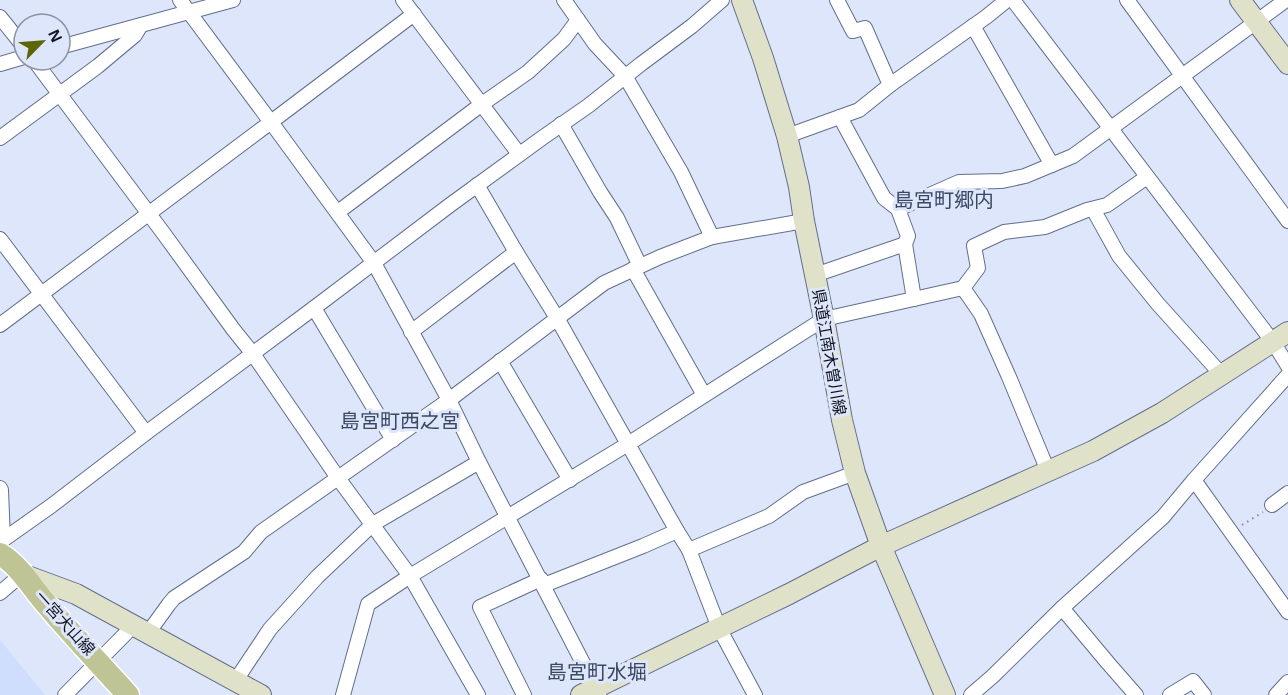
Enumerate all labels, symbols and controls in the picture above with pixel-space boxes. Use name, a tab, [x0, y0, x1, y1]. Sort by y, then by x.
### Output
north arrow	[12, 12, 72, 72]
text: N	[45, 27, 65, 45]
district label: 島宮町郷内	[894, 189, 994, 211]
street label: 県道江南木曽川線	[810, 287, 848, 417]
district label: 島宮町西之宮	[340, 410, 460, 432]
street label: 一宮犬山線	[32, 588, 98, 658]
district label: 島宮町水堀	[547, 661, 647, 683]

